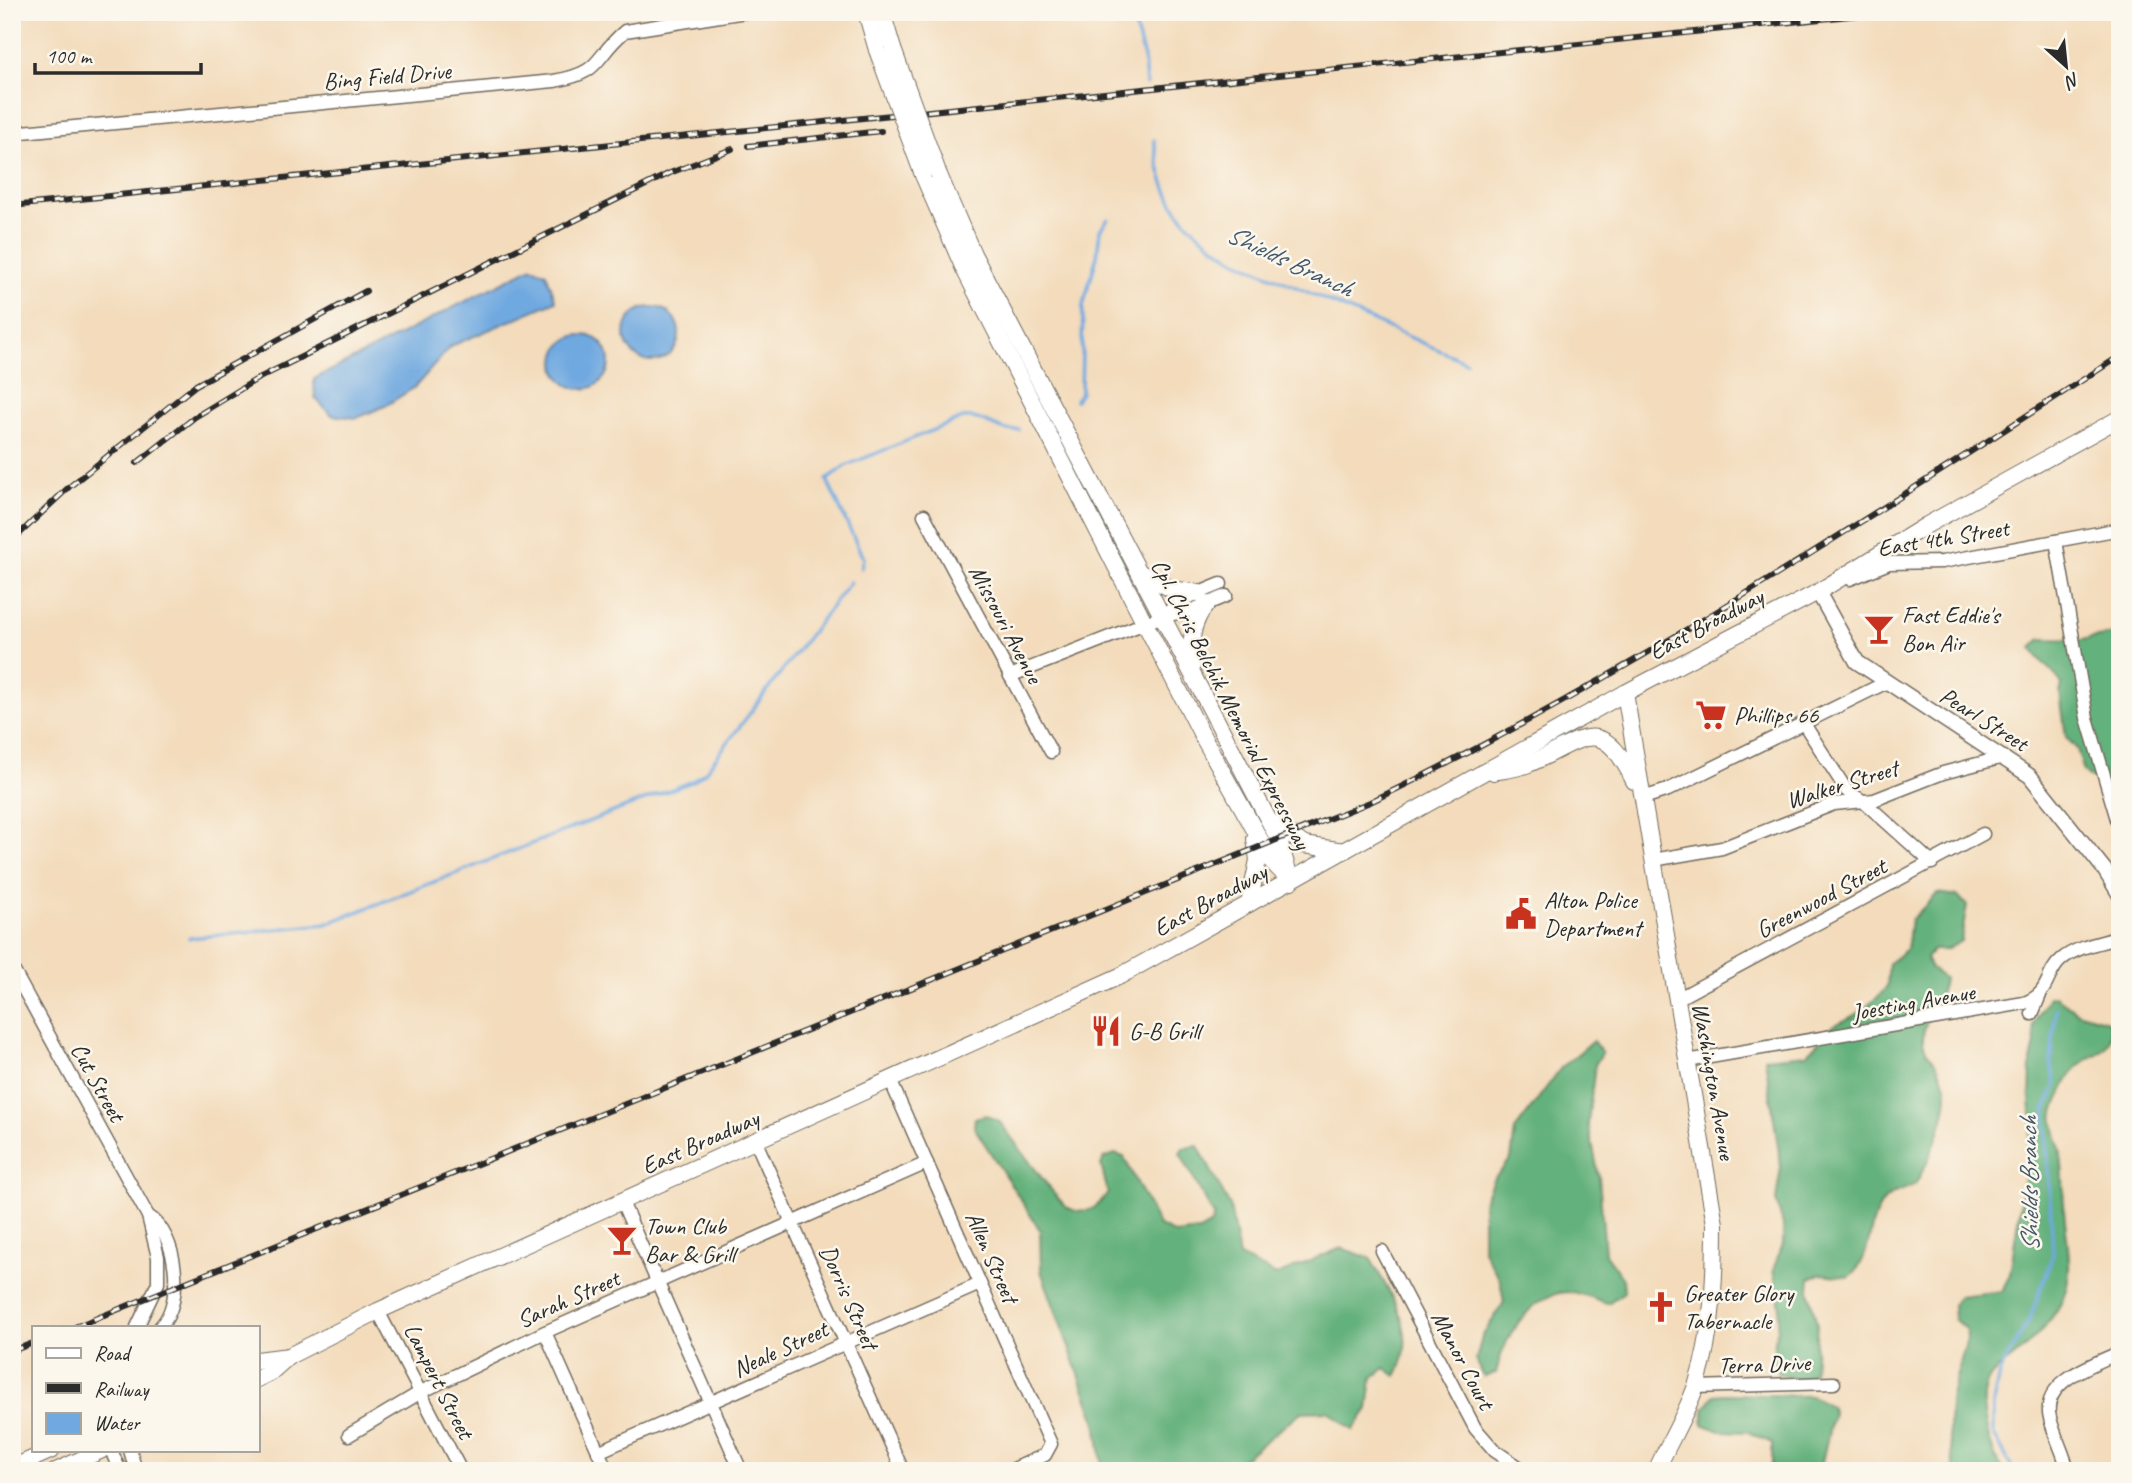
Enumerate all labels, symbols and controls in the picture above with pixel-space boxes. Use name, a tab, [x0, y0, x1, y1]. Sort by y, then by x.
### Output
scale bar	[35, 32, 201, 76]
north arrow	[2030, 32, 2100, 102]
text: 100 m	[46, 43, 93, 69]
street label: Bing Field Drive	[322, 55, 454, 97]
text: N	[2060, 67, 2084, 95]
water label: Shields Branch	[1222, 217, 1360, 305]
street label: East 4th Street	[1875, 513, 2013, 563]
street label: Cpl. Chris Belchik Memorial Expressway	[1145, 554, 1318, 856]
street label: Missouri Avenue	[962, 560, 1051, 690]
street label: East Broadway	[1644, 581, 1770, 667]
place label: Fast Eddie's Bon Air	[1902, 600, 2002, 658]
bar icon: Fast Eddie's Bon Air	[1862, 612, 1896, 646]
street label: Pearl Street	[1934, 680, 2035, 759]
supermarket icon: Phillips 66	[1694, 698, 1728, 732]
place label: Phillips 66	[1734, 700, 1819, 730]
street label: Walker Street	[1783, 752, 1904, 815]
street label: Greenwood Street	[1751, 850, 1893, 945]
street label: East Broadway	[1148, 856, 1274, 943]
place label: Alton Police Department	[1544, 885, 1644, 943]
public building icon: Alton Police Department	[1504, 897, 1538, 931]
street label: Joesting Avenue	[1848, 976, 1979, 1028]
street label: Washington Avenue	[1685, 1000, 1743, 1164]
restaurant icon: G-B Grill	[1089, 1014, 1123, 1048]
place label: G-B Grill	[1129, 1016, 1204, 1046]
street label: Cut Street	[64, 1037, 133, 1128]
street label: East Broadway	[637, 1102, 765, 1181]
water label: Shields Branch	[2011, 1114, 2047, 1252]
street label: Allen Street	[959, 1207, 1027, 1310]
place label: Town Club Bar & Grill	[645, 1211, 739, 1269]
bar icon: Town Club Bar & Grill	[605, 1223, 639, 1257]
street label: Dorris Street	[813, 1240, 886, 1356]
street label: Sarah Street	[512, 1262, 626, 1335]
place label: Greater Glory Tabernacle	[1684, 1278, 1795, 1336]
church icon: Greater Glory Tabernacle	[1644, 1290, 1678, 1324]
street label: Manor Court	[1425, 1306, 1502, 1416]
street label: Neale Street	[728, 1313, 834, 1384]
street label: Lampert Street	[397, 1318, 482, 1445]
legend	[32, 1326, 259, 1452]
text: Road	[94, 1340, 133, 1366]
street label: Terra Drive	[1717, 1347, 1813, 1381]
text: Railway	[94, 1376, 150, 1402]
text: Water	[94, 1410, 141, 1436]

